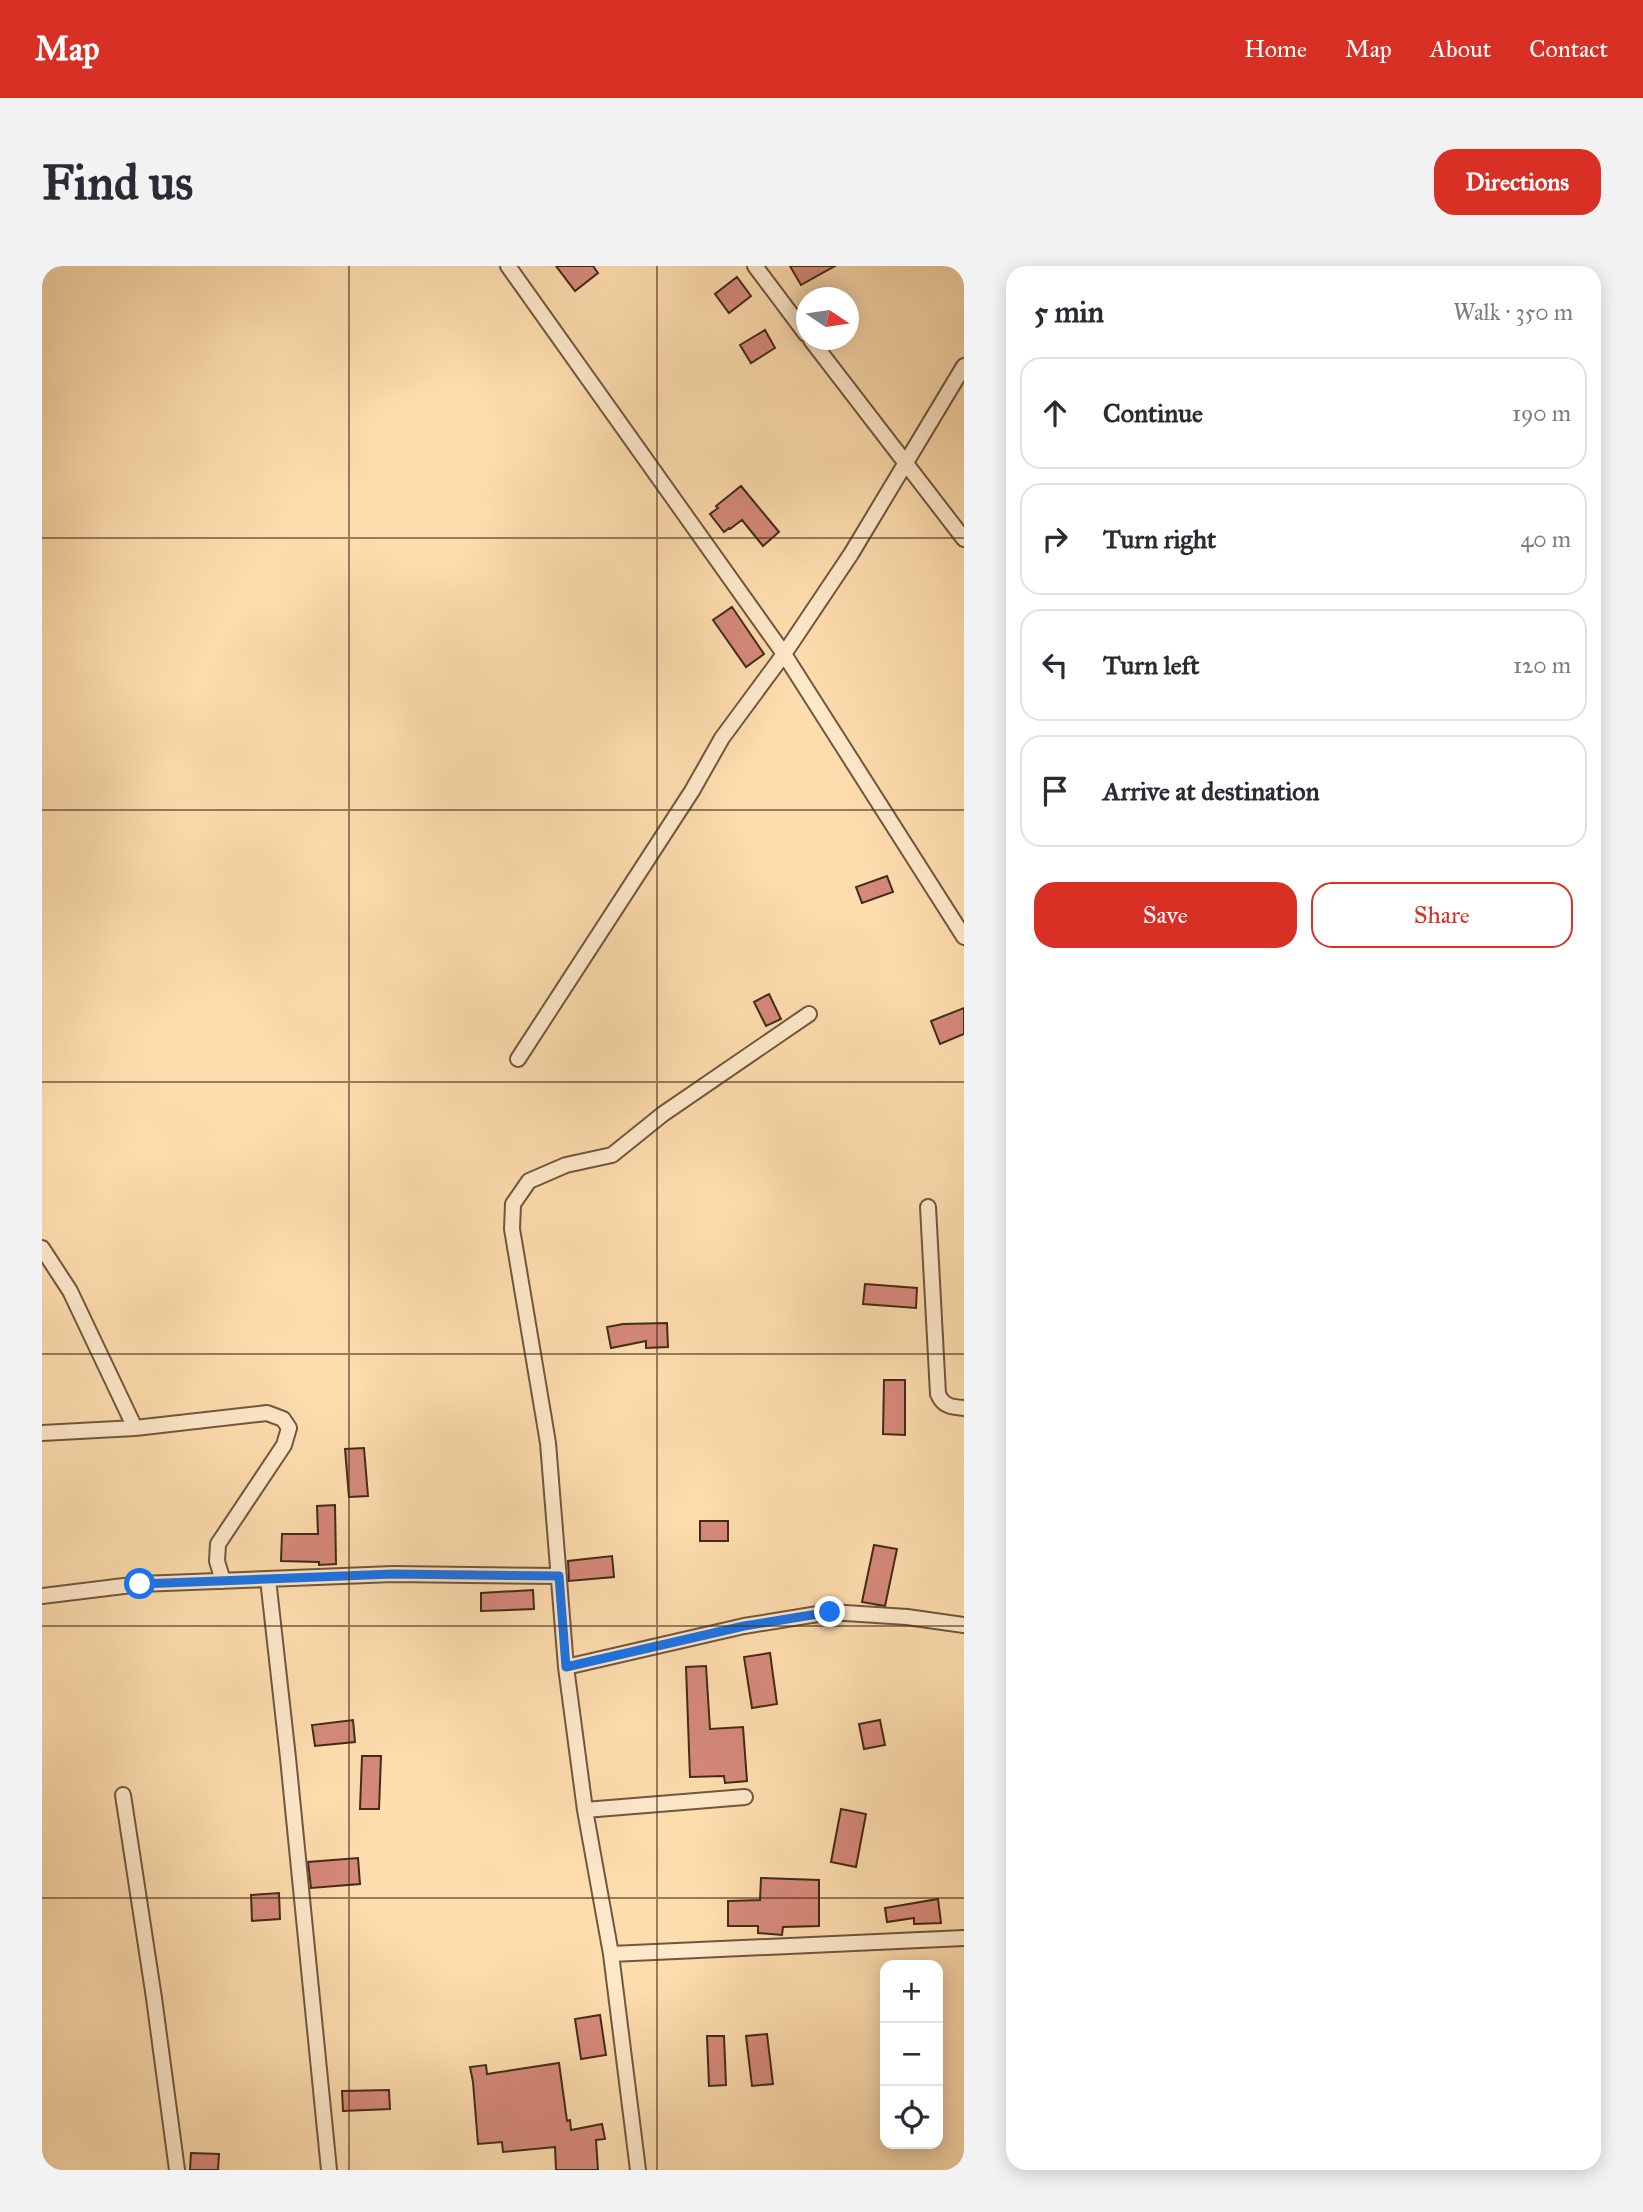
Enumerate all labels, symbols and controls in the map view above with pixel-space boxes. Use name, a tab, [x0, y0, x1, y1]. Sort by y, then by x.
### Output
text: Map	[35, 29, 99, 69]
text: Home	[1244, 34, 1307, 64]
text: Map	[1345, 34, 1392, 64]
text: About	[1430, 34, 1491, 64]
text: Contact	[1529, 34, 1608, 64]
button: Directions	[1434, 149, 1601, 215]
text: Find us	[42, 153, 193, 212]
north arrow	[796, 287, 859, 350]
text: 5 min	[1034, 294, 1104, 330]
text: Walk · 350 m	[1453, 298, 1573, 326]
icon: ahead	[1036, 394, 1074, 432]
text: Continue	[1103, 397, 1203, 429]
text: 190 m	[1512, 399, 1571, 427]
icon: right	[1036, 520, 1074, 558]
text: Turn right	[1103, 523, 1216, 555]
text: 40 m	[1521, 525, 1571, 553]
icon: left	[1036, 646, 1074, 684]
text: Turn left	[1103, 649, 1199, 681]
text: 120 m	[1513, 651, 1571, 679]
icon: arrive	[1036, 772, 1074, 810]
text: Arrive at destination	[1103, 775, 1320, 807]
button: Save	[1034, 882, 1297, 948]
button: Share	[1311, 882, 1573, 948]
route start	[124, 1568, 155, 1599]
route end	[814, 1596, 845, 1627]
map controls	[880, 1960, 943, 2149]
button: +	[880, 1960, 943, 2023]
button: −	[880, 2023, 943, 2086]
button: locate	[880, 2086, 943, 2149]

